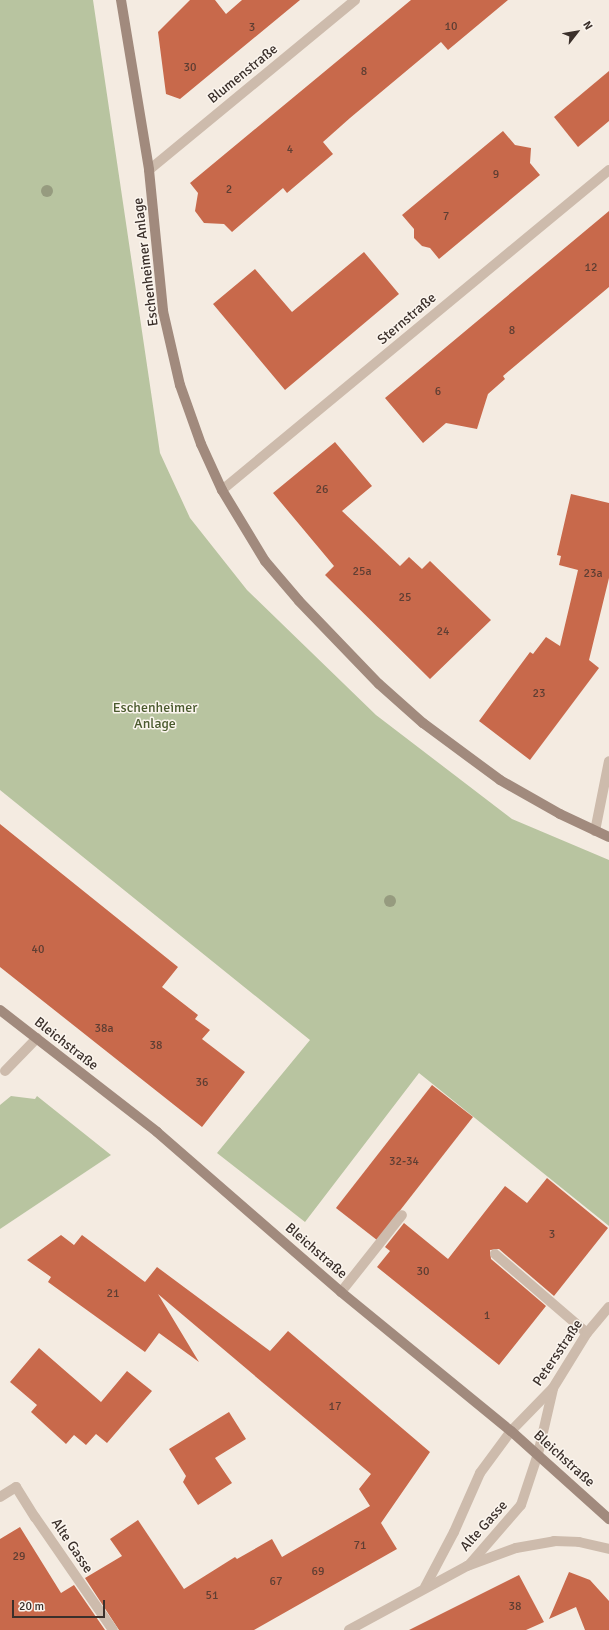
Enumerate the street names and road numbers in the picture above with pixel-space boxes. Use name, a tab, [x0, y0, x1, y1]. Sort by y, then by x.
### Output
street label: Blumenstraße	[205, 41, 281, 107]
street label: Eschenheimer Anlage	[130, 197, 162, 327]
street label: Sternstraße	[374, 290, 440, 348]
street label: Bleichstraße	[31, 1014, 101, 1074]
street label: Bleichstraße	[282, 1220, 350, 1282]
street label: Petersstraße	[530, 1317, 586, 1389]
street label: Bleichstraße	[530, 1427, 598, 1491]
street label: Alte Gasse	[457, 1497, 511, 1555]
street label: Alte Gasse	[48, 1515, 96, 1577]

